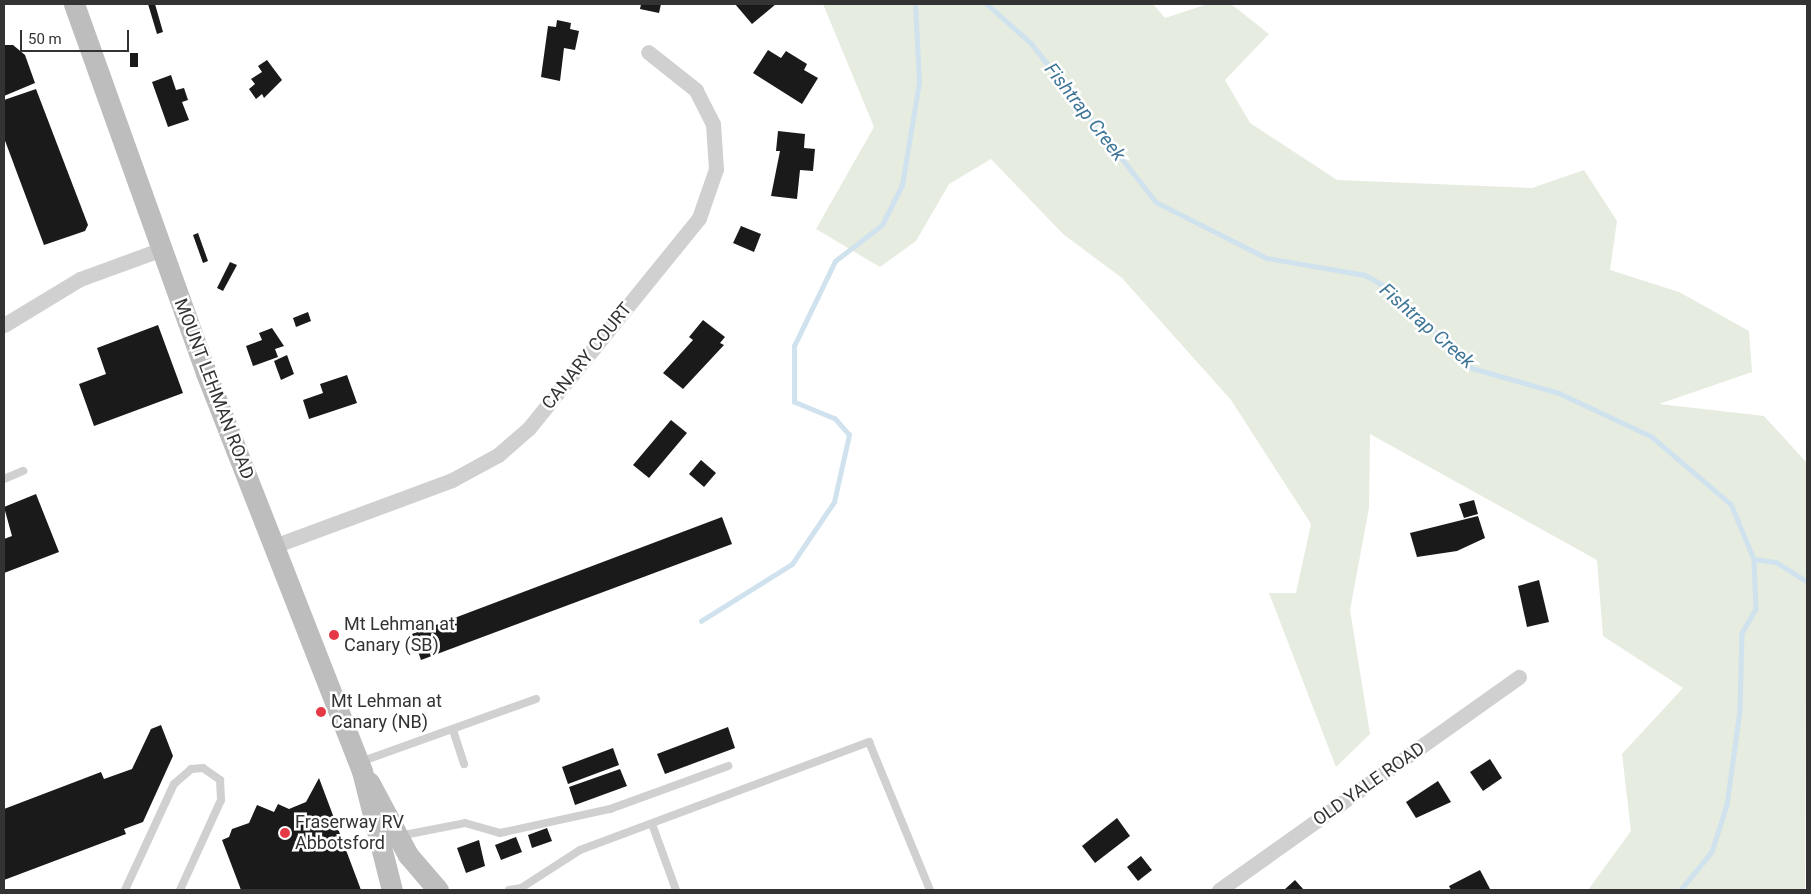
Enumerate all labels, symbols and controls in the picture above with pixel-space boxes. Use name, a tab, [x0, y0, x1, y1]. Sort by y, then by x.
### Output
scale bar	[22, 20, 131, 52]
text: 50 m	[28, 30, 62, 48]
water label: Fishtrap Creek	[1040, 58, 1130, 166]
water label: Fishtrap Creek	[1375, 279, 1479, 373]
street label: MOUNT LEHMAN ROAD	[169, 295, 259, 483]
street label: CANARY COURT	[537, 298, 637, 414]
place label: Mt Lehman at Canary (SB)	[344, 614, 455, 656]
marker: Mt Lehman at Canary (SB)	[328, 629, 340, 641]
place label: Mt Lehman at Canary (NB)	[331, 691, 442, 734]
marker: Mt Lehman at Canary (NB)	[315, 706, 327, 718]
street label: OLD YALE ROAD	[1309, 737, 1429, 831]
place label: Fraserway RV Abbotsford	[295, 812, 404, 854]
marker: Fraserway RV Abbotsford	[279, 827, 291, 839]

